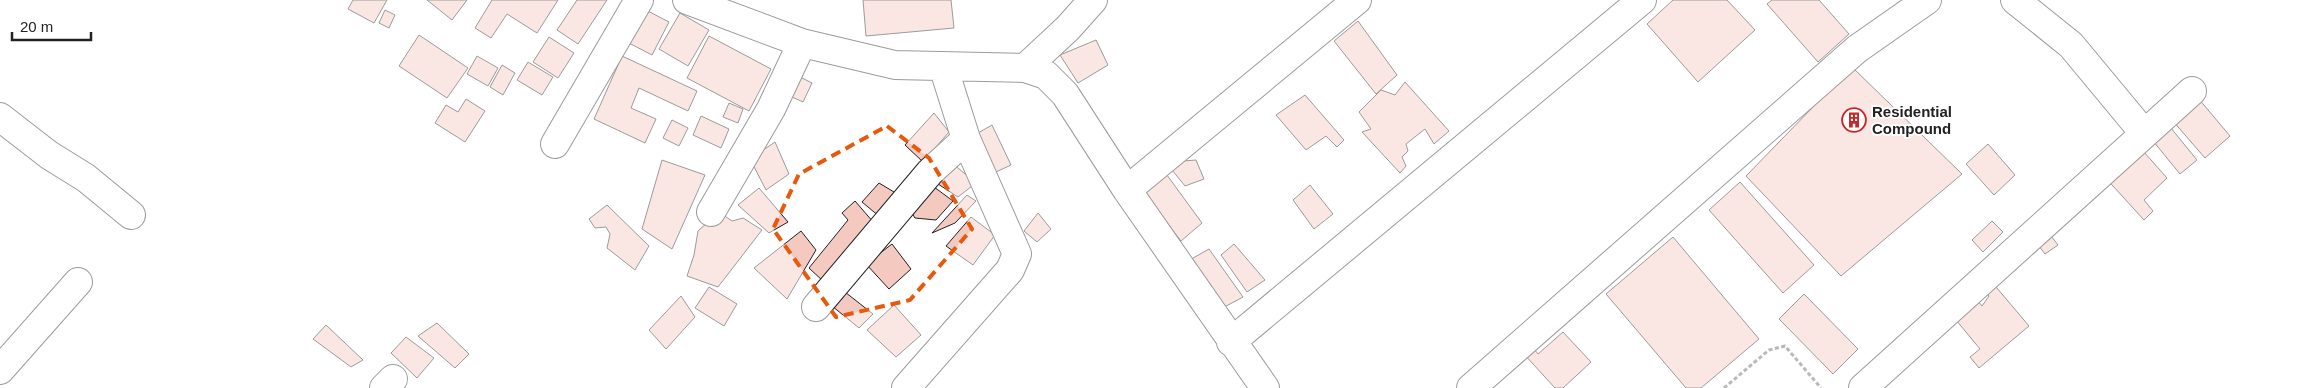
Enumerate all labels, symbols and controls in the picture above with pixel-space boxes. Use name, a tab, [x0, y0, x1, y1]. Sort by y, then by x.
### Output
scale bar	[12, 10, 91, 42]
text: 20 m	[20, 18, 53, 35]
place label: Residential Compound	[1872, 103, 1952, 137]
building icon: Residential Compound	[1841, 107, 1867, 133]

